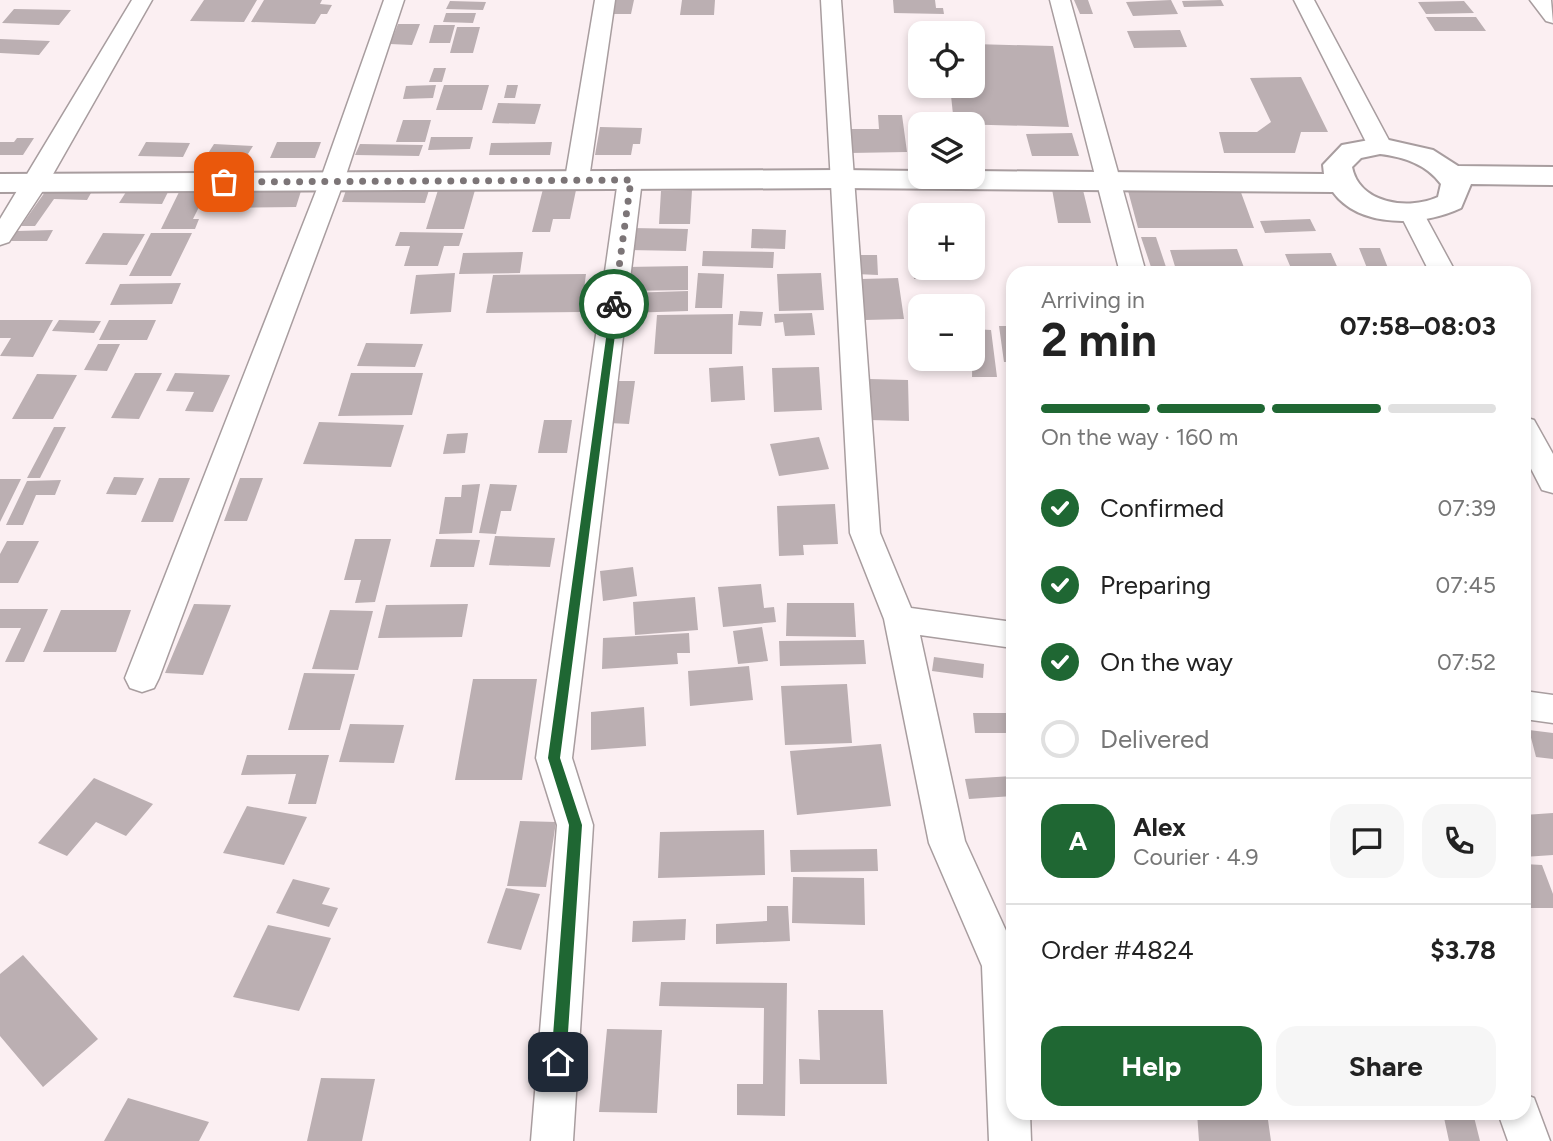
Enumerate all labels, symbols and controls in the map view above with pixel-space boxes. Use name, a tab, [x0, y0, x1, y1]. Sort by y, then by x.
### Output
map controls	[908, 21, 985, 371]
button: locate	[908, 21, 985, 98]
button: layers	[908, 112, 985, 189]
pin	[194, 152, 254, 212]
icon: bag	[205, 163, 243, 201]
button: +	[908, 203, 985, 280]
courier	[579, 269, 649, 339]
icon: bike	[595, 285, 633, 323]
text: Arriving in	[1041, 286, 1145, 314]
button: −	[908, 294, 985, 371]
text: 07:58–08:03	[1340, 310, 1496, 342]
text: 2 min	[1041, 312, 1157, 368]
text: On the way · 160 m	[1041, 423, 1238, 451]
icon: check	[1041, 489, 1079, 527]
text: Confirmed	[1100, 492, 1224, 524]
text: 07:39	[1438, 494, 1496, 522]
icon: check	[1041, 566, 1079, 604]
text: Preparing	[1100, 569, 1211, 601]
text: 07:45	[1436, 571, 1496, 599]
icon: check	[1041, 643, 1079, 681]
text: On the way	[1100, 646, 1233, 678]
text: 07:52	[1437, 648, 1496, 676]
text: Delivered	[1100, 723, 1209, 755]
button: chat	[1330, 804, 1404, 878]
button: phone	[1422, 804, 1496, 878]
text: Alex	[1133, 811, 1186, 843]
text: A	[1069, 825, 1087, 857]
text: Courier · 4.9	[1133, 843, 1259, 871]
text: Order #4824	[1041, 934, 1194, 966]
text: $3.78	[1430, 934, 1496, 966]
button: Help	[1041, 1026, 1262, 1106]
button: Share	[1276, 1026, 1496, 1106]
pin	[528, 1032, 588, 1092]
icon: home	[539, 1043, 577, 1081]

